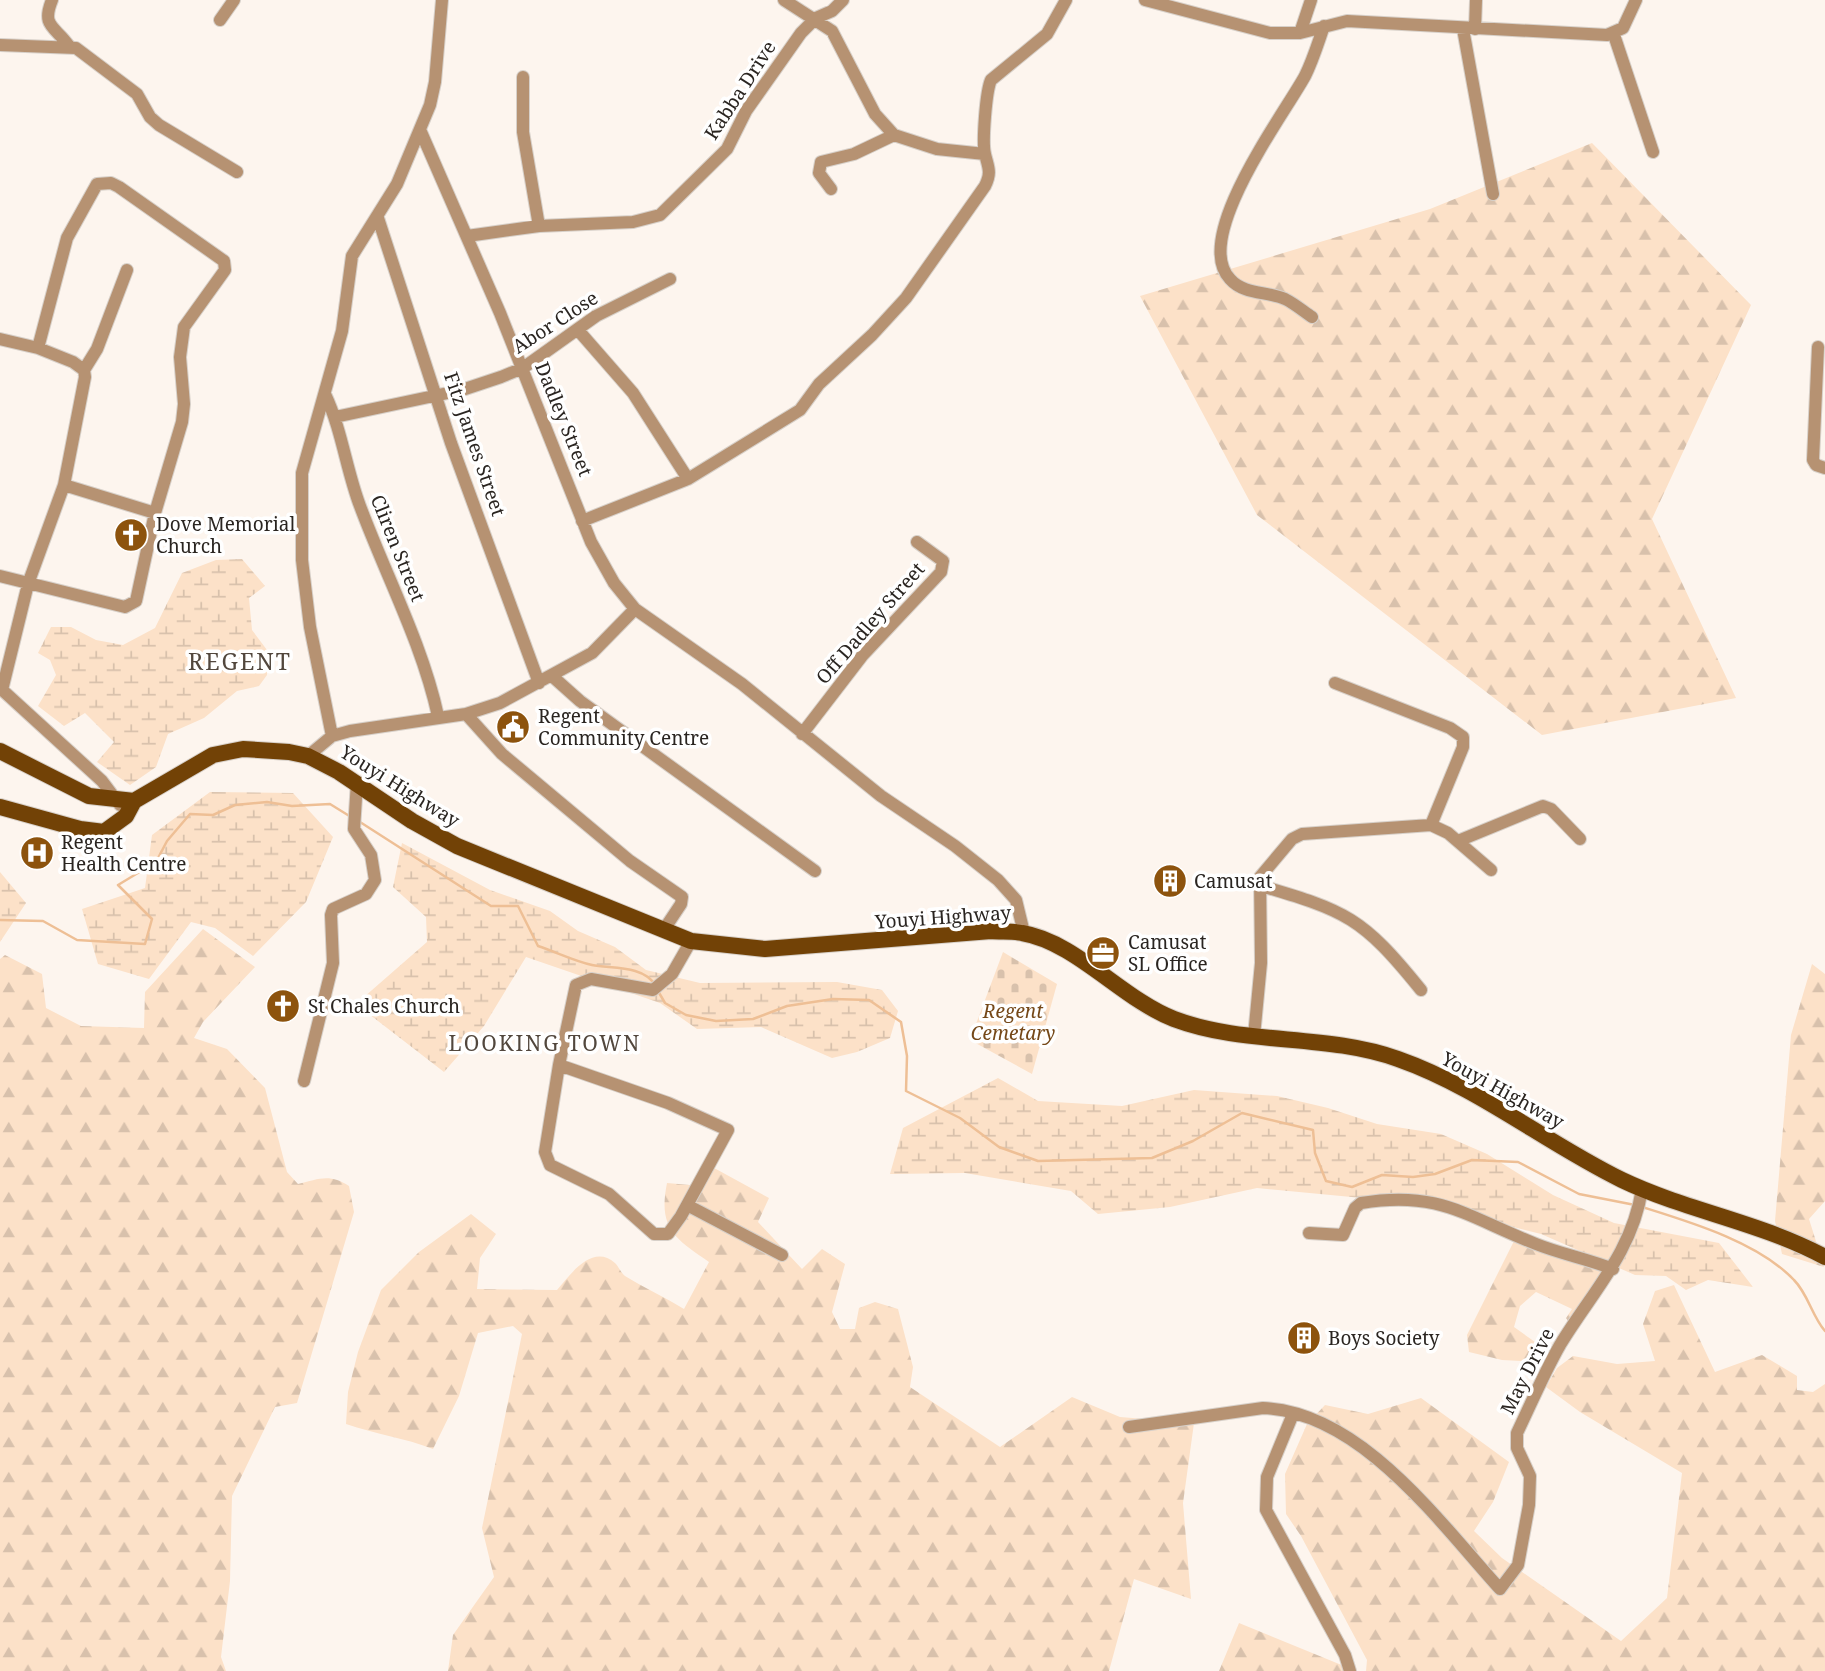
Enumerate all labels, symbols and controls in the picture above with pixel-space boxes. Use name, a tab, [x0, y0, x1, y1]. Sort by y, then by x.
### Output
street label: Kabba Drive	[698, 36, 782, 144]
street label: Abor Close	[507, 285, 603, 359]
street label: Dadley Street	[529, 358, 599, 480]
street label: Fitz James Street	[438, 369, 512, 520]
street label: Cliren Street	[365, 491, 431, 606]
place label: Dove Memorial Church	[156, 511, 296, 559]
church icon: Dove Memorial Church	[112, 516, 150, 554]
street label: Off Dadley Street	[810, 556, 930, 689]
district label: REGENT	[188, 645, 292, 677]
place label: Regent Community Centre	[538, 703, 709, 751]
public building icon: Regent Community Centre	[494, 708, 532, 746]
street label: Youyi Highway	[335, 738, 465, 833]
place label: Regent Health Centre	[61, 829, 186, 877]
hospital icon: Regent Health Centre	[18, 834, 56, 872]
building icon: Camusat	[1151, 862, 1189, 900]
place label: Camusat	[1194, 868, 1273, 894]
street label: Youyi Highway	[873, 899, 1012, 935]
place label: Camusat SL Office	[1128, 929, 1208, 977]
office icon: Camusat SL Office	[1084, 934, 1122, 972]
church icon: St Chales Church	[264, 987, 302, 1025]
place label: St Chales Church	[308, 993, 460, 1019]
park label: Regent Cemetary	[971, 998, 1055, 1046]
district label: LOOKING TOWN	[449, 1029, 641, 1057]
street label: Youyi Highway	[1436, 1045, 1569, 1135]
building icon: Boys Society	[1285, 1319, 1323, 1357]
street label: May Drive	[1494, 1323, 1560, 1419]
place label: Boys Society	[1328, 1325, 1440, 1351]

